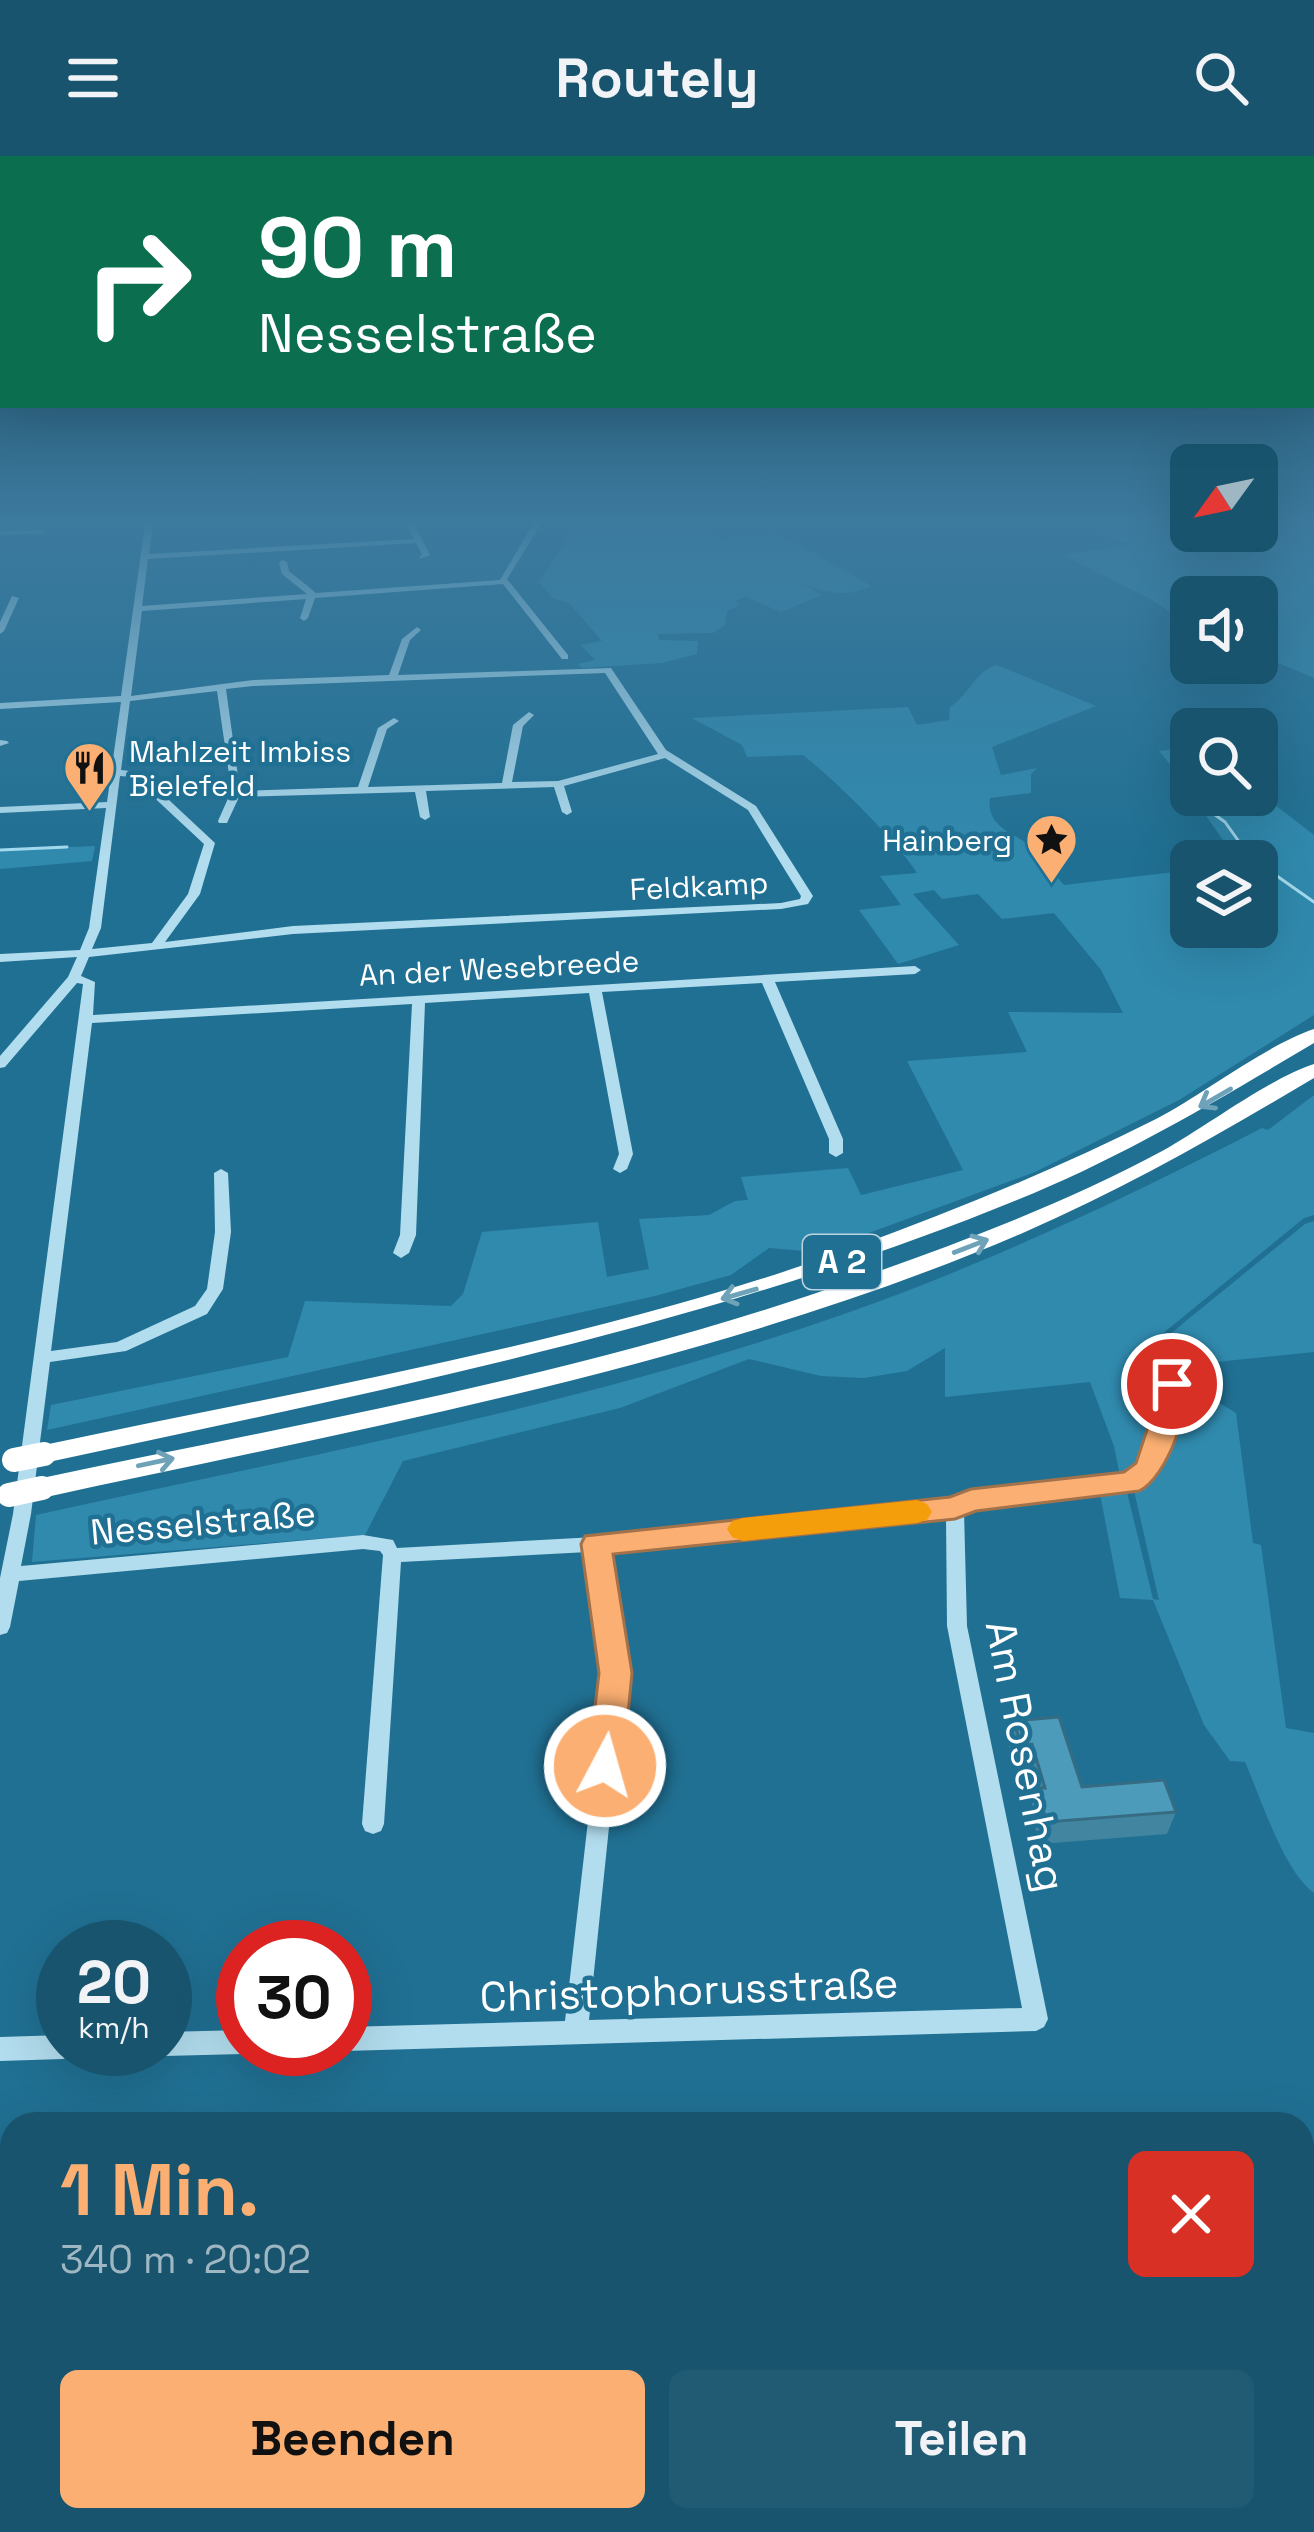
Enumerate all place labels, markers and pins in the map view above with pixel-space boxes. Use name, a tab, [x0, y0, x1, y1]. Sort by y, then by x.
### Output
place label: Mahlzeit Imbiss Bielefeld	[129, 732, 351, 805]
restaurant icon: Mahlzeit Imbiss Bielefeld	[62, 740, 118, 814]
place icon: Hainberg	[1023, 812, 1079, 886]
place label: Hainberg	[882, 821, 1012, 860]
pin	[1121, 1333, 1223, 1435]

